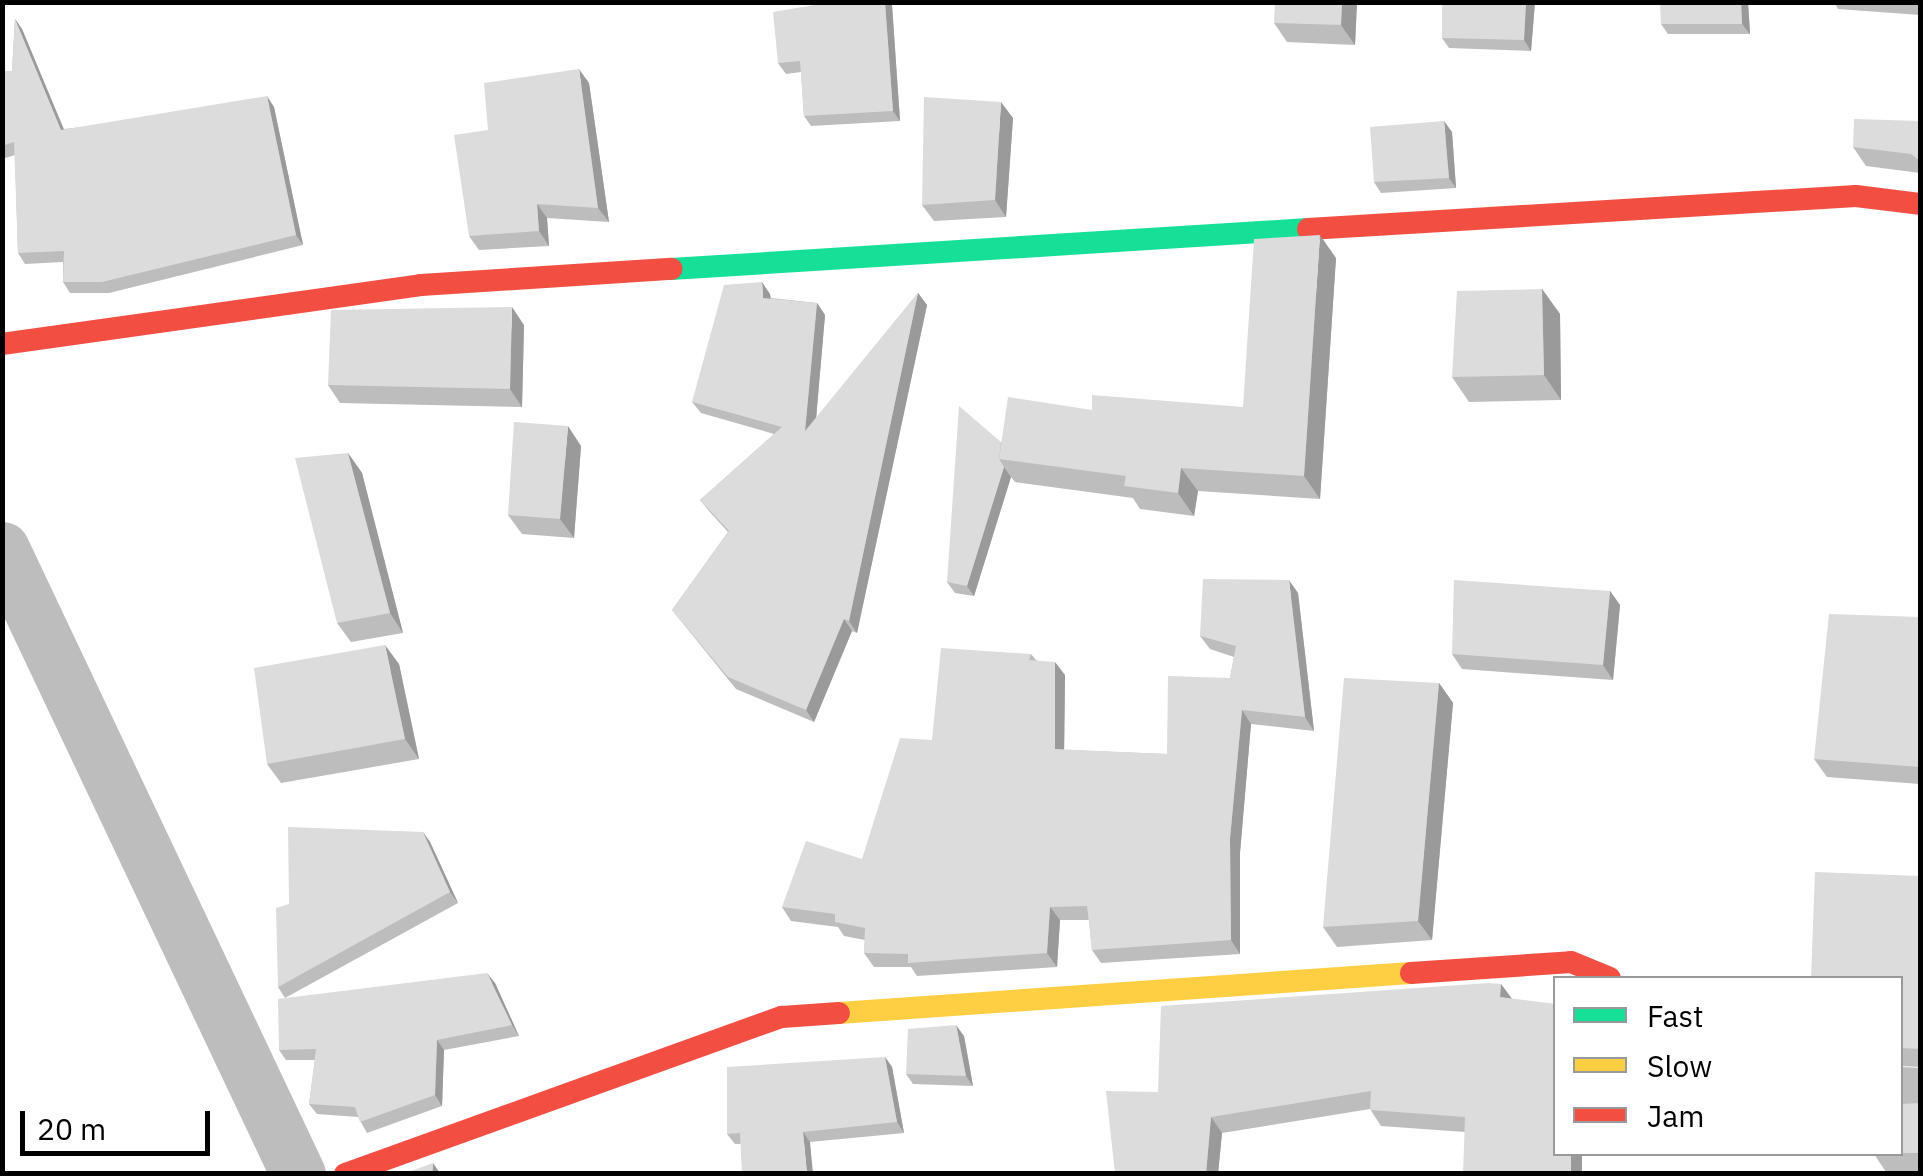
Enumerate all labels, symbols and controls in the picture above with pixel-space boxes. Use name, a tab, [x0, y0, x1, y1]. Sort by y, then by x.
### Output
legend	[1553, 976, 1903, 1156]
text: Fast	[1647, 996, 1704, 1035]
text: Slow	[1647, 1046, 1712, 1085]
scale bar	[25, 1091, 215, 1153]
text: Jam	[1647, 1096, 1705, 1135]
text: 20 m	[37, 1109, 106, 1148]

